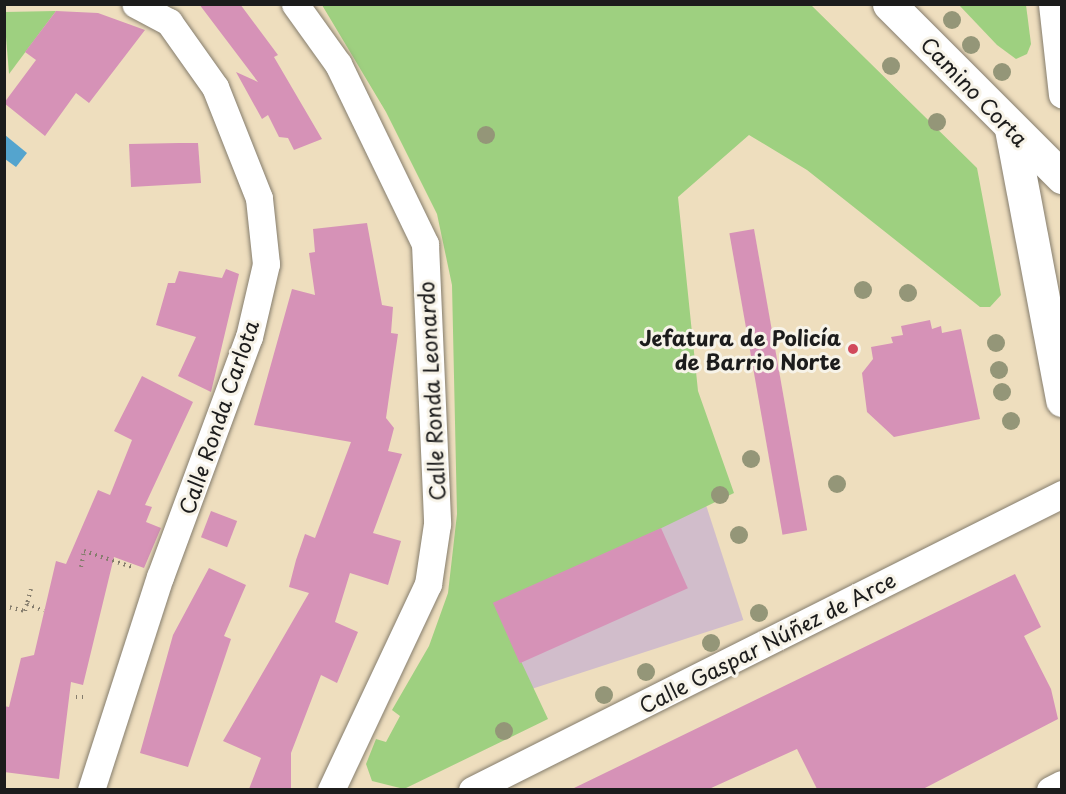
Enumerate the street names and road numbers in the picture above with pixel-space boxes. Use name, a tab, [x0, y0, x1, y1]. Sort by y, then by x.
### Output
street label: Camino Corta	[916, 31, 1034, 151]
street label: Calle Ronda Leonardo	[413, 280, 449, 502]
street label: Calle Ronda Carlota	[173, 317, 263, 517]
street label: Calle Gaspar Núñez de Arce	[633, 566, 901, 718]

